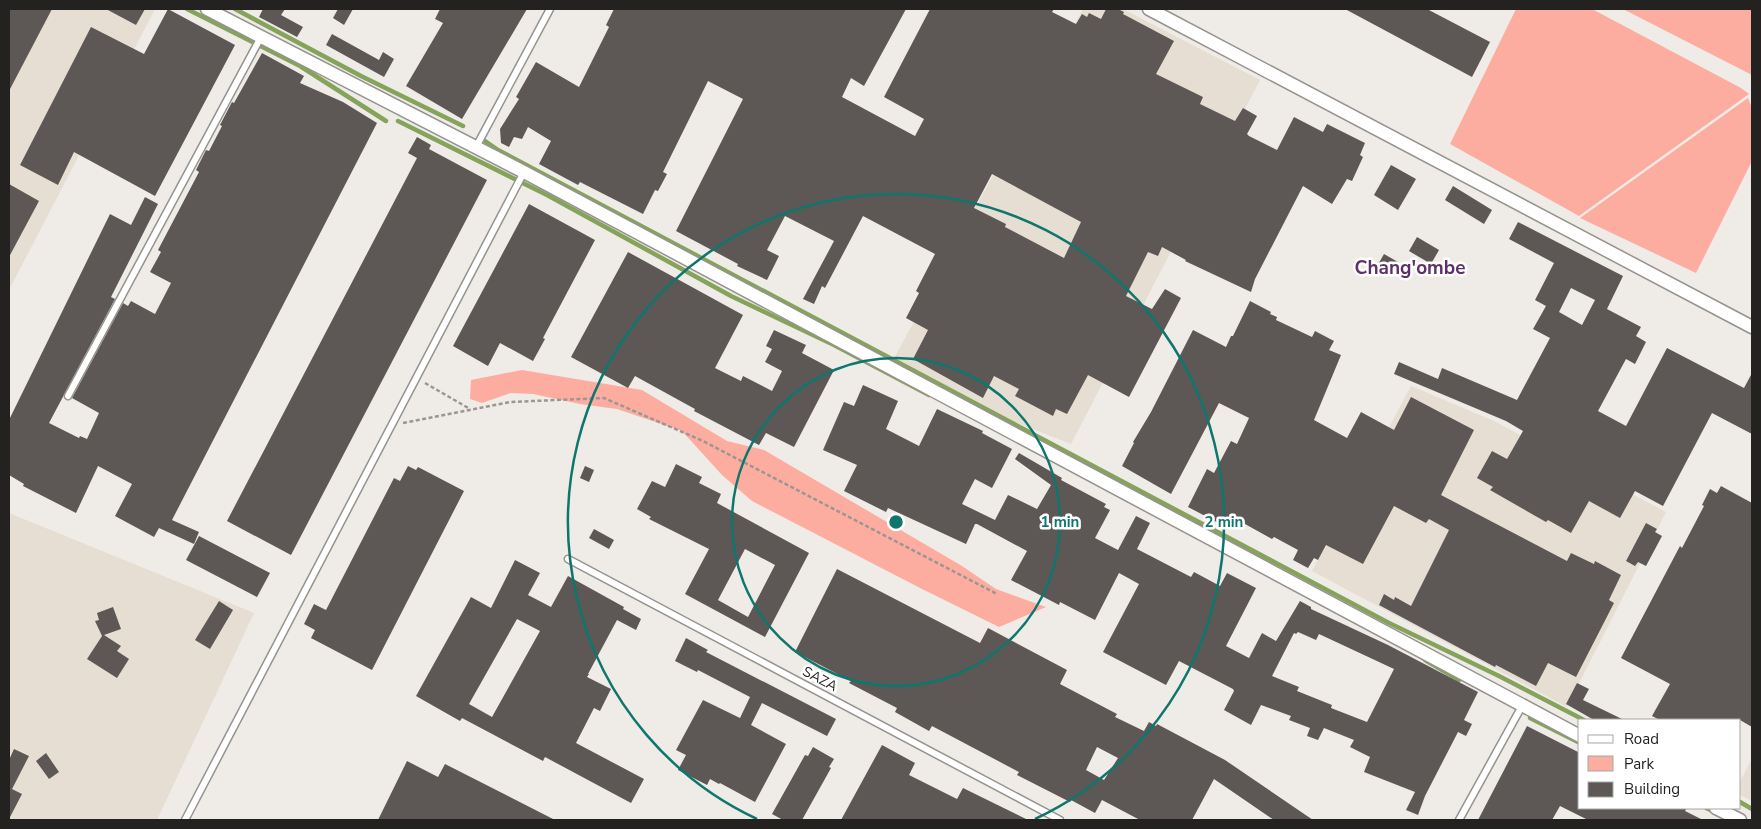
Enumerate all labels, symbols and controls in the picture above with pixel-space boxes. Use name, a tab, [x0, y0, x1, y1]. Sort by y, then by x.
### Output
district label: Chang'ombe	[1355, 255, 1465, 281]
text: 1 min	[1041, 512, 1079, 532]
text: 2 min	[1205, 512, 1243, 532]
centre of rings	[887, 513, 905, 531]
street label: SAZA	[799, 662, 841, 696]
legend	[1578, 719, 1741, 809]
text: Road	[1624, 729, 1659, 749]
text: Park	[1624, 754, 1654, 774]
text: Building	[1624, 779, 1680, 799]

